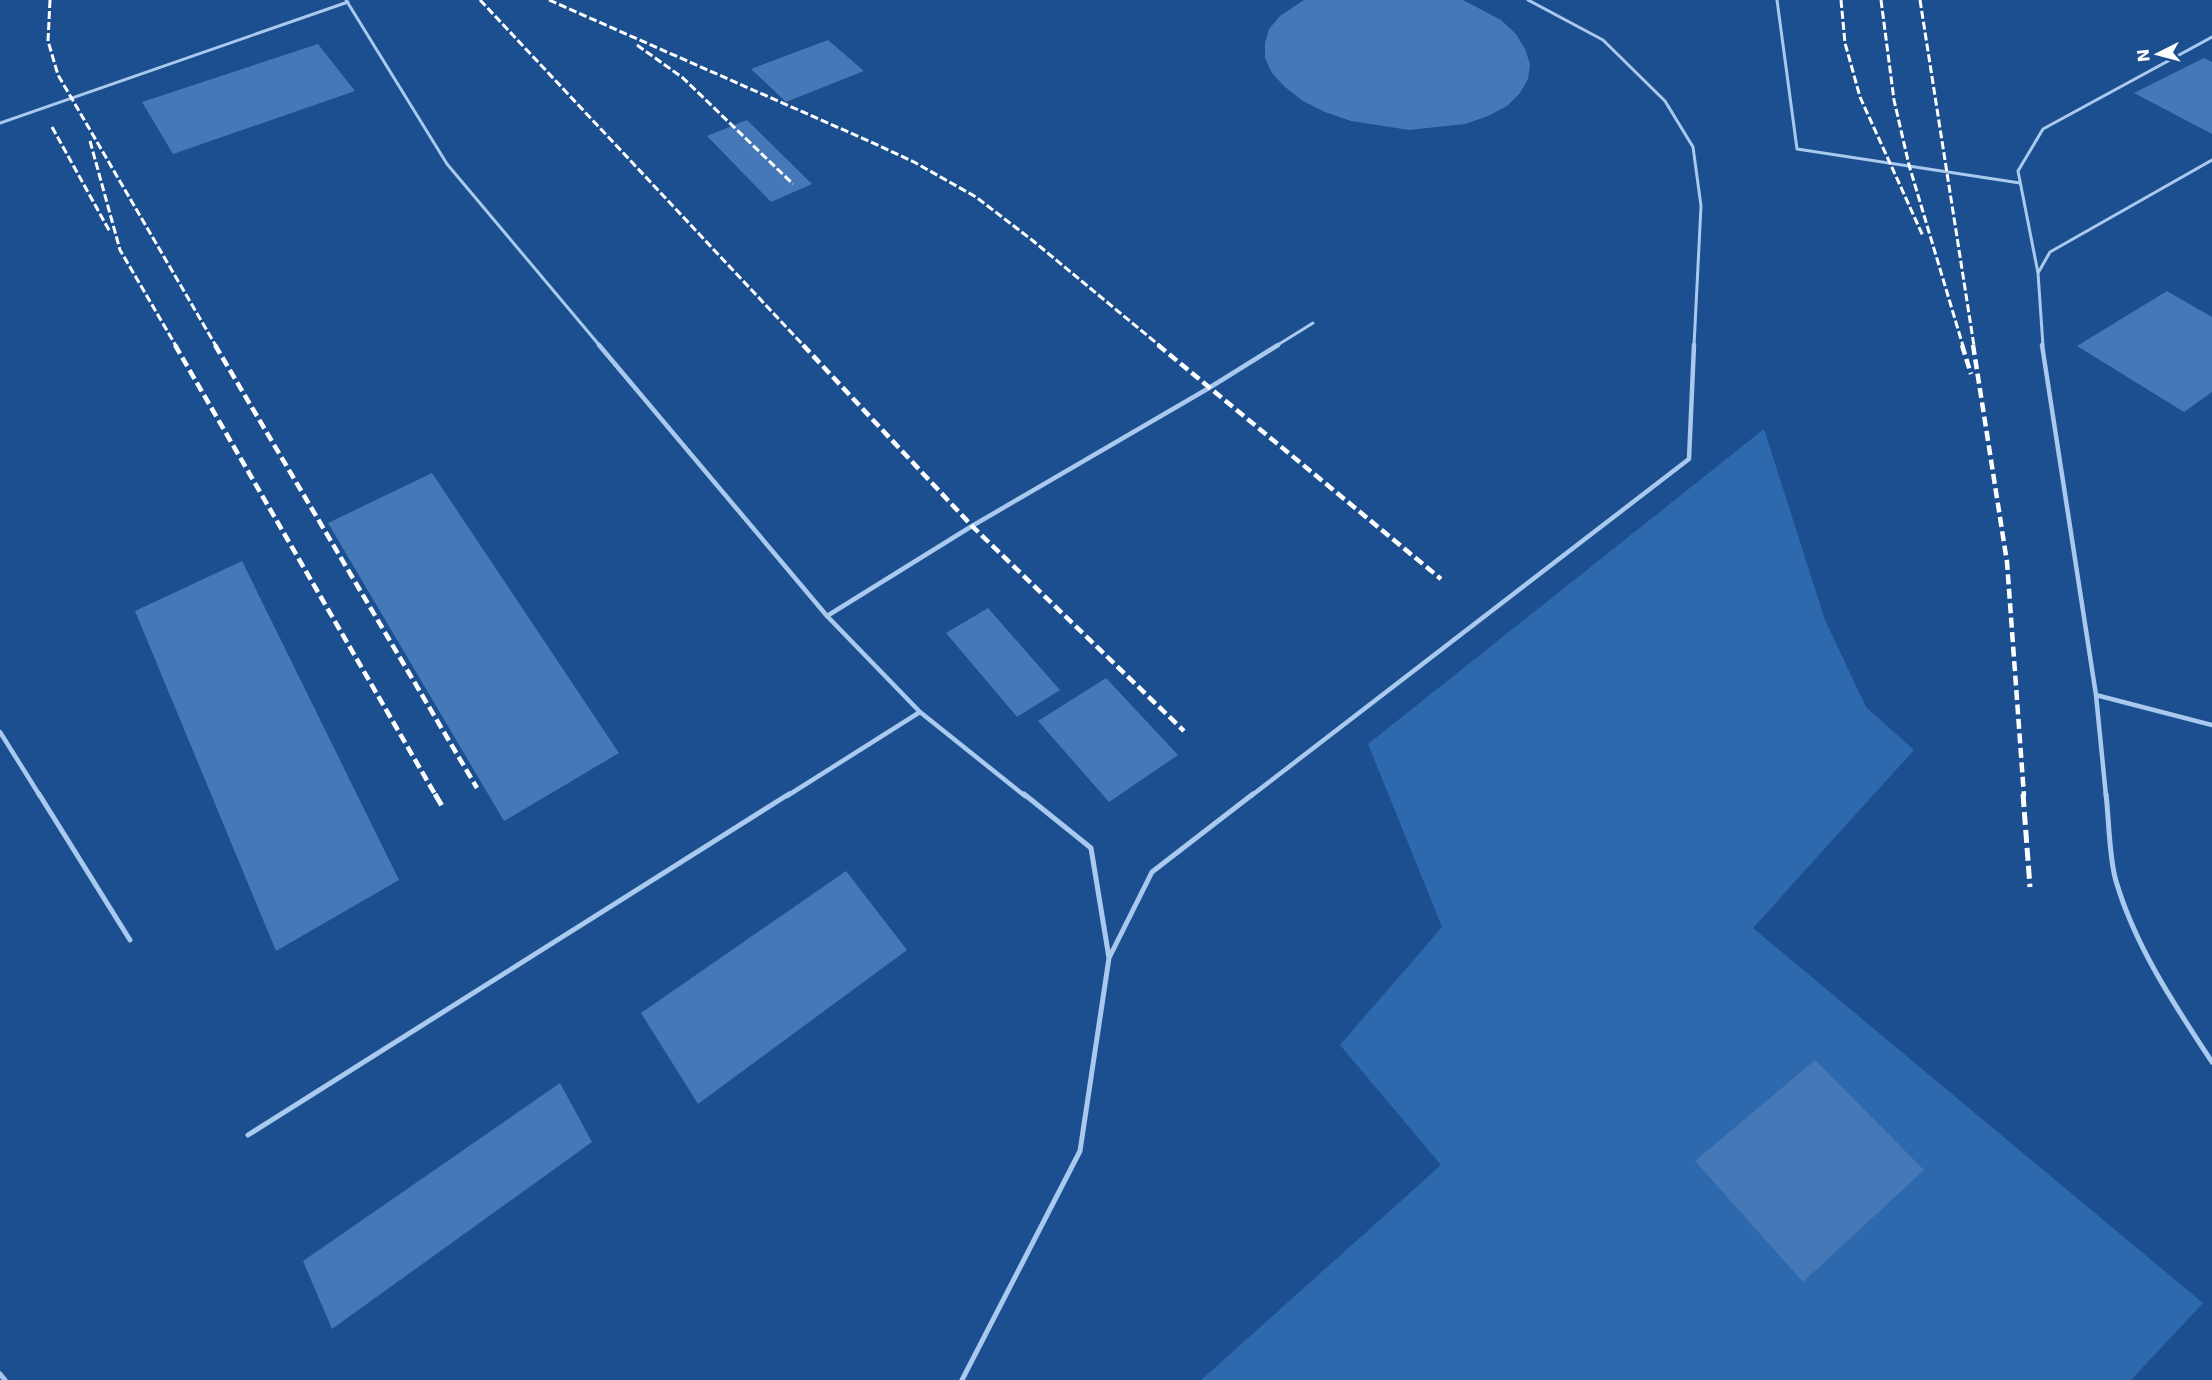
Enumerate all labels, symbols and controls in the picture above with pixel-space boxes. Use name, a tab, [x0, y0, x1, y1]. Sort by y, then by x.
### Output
north arrow	[2128, 24, 2188, 84]
text: N	[2133, 48, 2154, 63]

